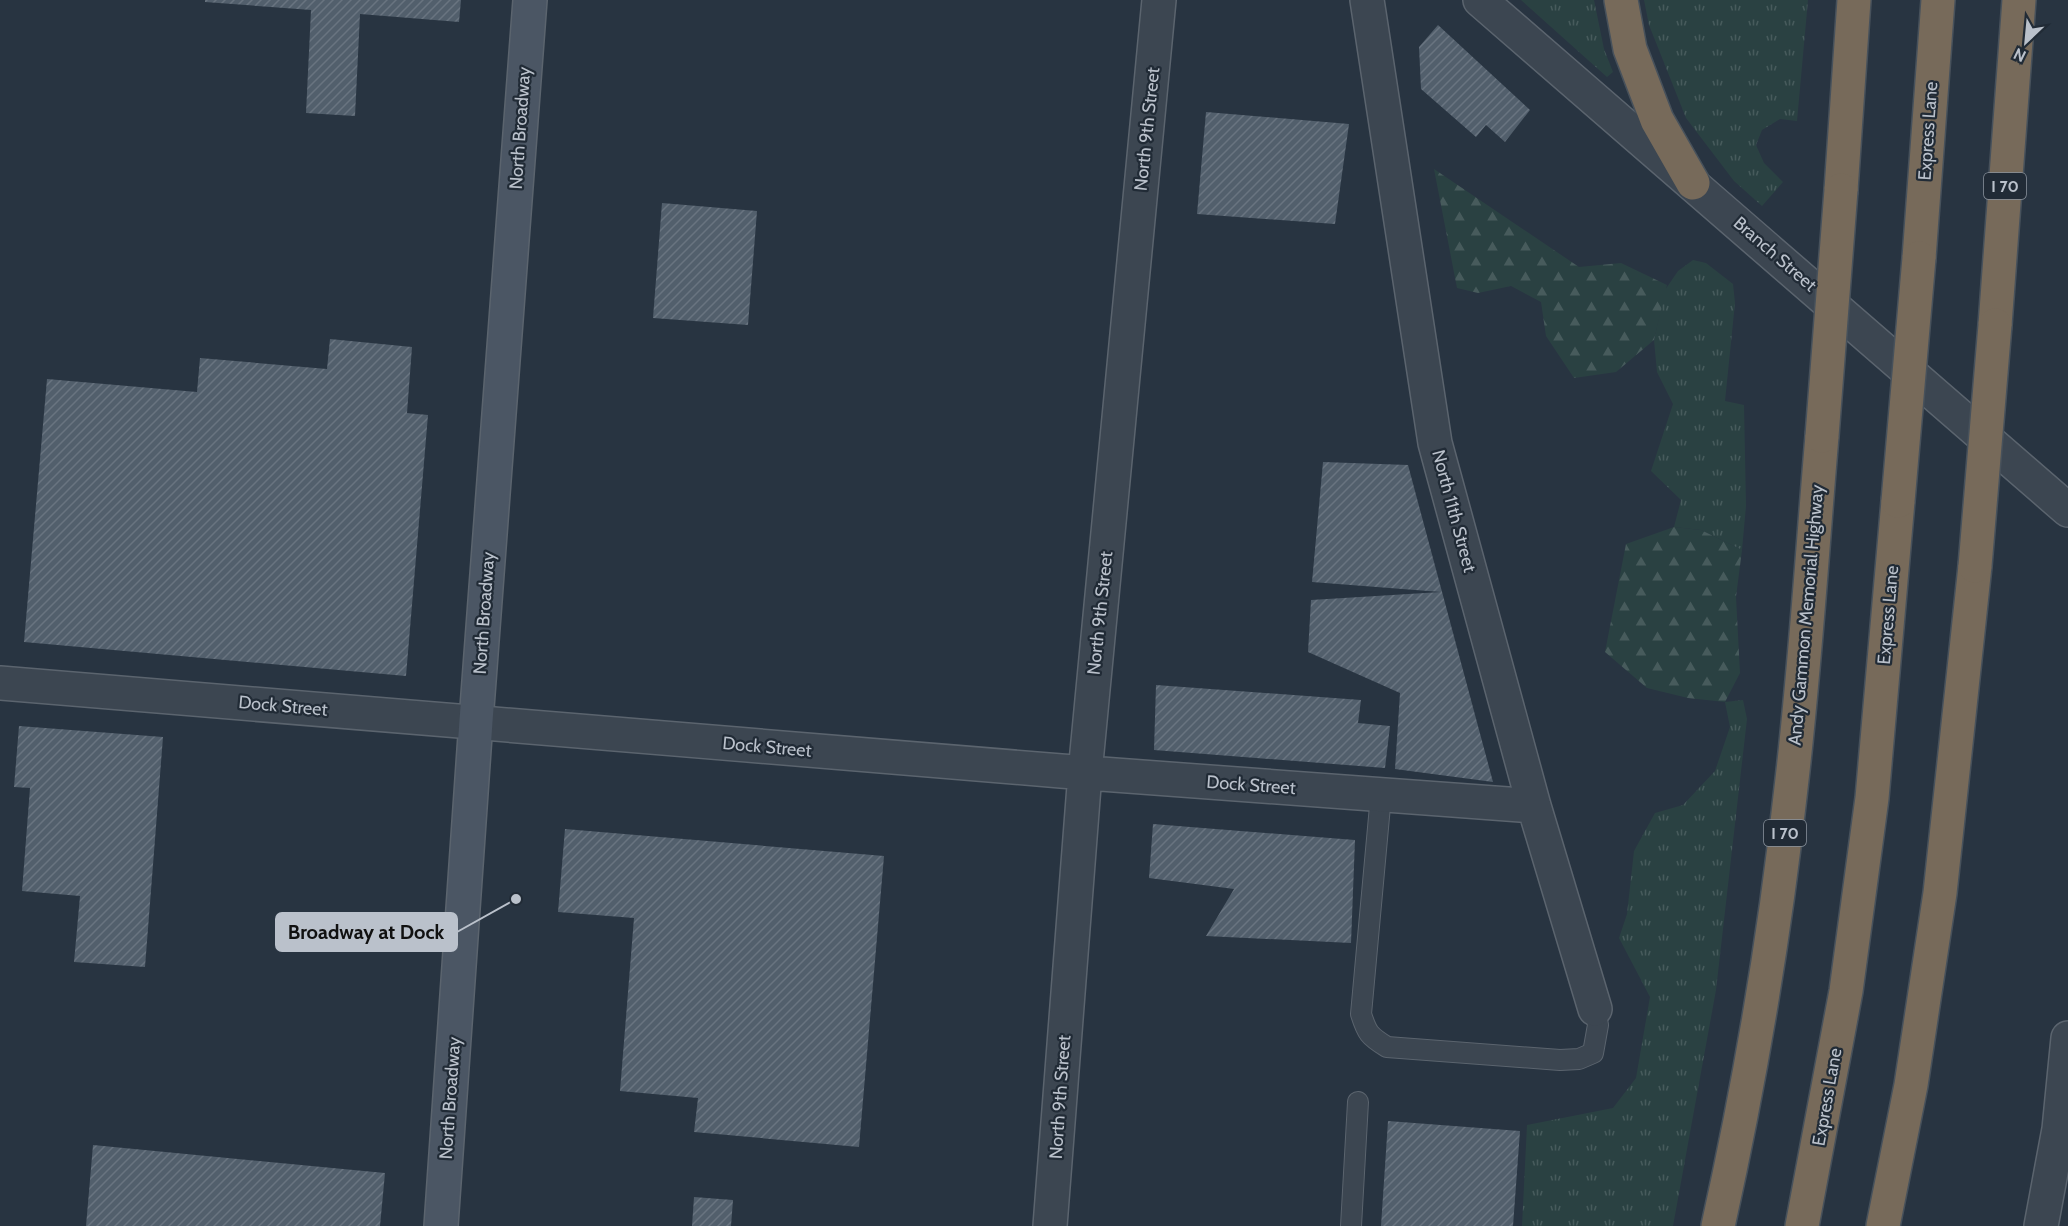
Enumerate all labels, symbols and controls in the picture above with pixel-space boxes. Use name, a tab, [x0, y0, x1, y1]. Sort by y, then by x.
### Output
north arrow	[1996, 12, 2056, 72]
text: N	[2010, 44, 2029, 66]
street label: North Broadway	[505, 66, 535, 190]
street label: North 9th Street	[1130, 66, 1164, 192]
street label: Express Lane	[1914, 81, 1942, 181]
road number: I 70	[1984, 173, 2026, 199]
street label: Branch Street	[1729, 212, 1821, 296]
street label: North 11th Street	[1427, 447, 1481, 575]
street label: Andy Gammon Memorial Highway	[1784, 484, 1828, 746]
street label: North 9th Street	[1083, 550, 1117, 676]
street label: North Broadway	[469, 551, 499, 675]
street label: Express Lane	[1873, 565, 1903, 665]
street label: Dock Street	[237, 691, 329, 721]
street label: Dock Street	[721, 732, 813, 762]
street label: Dock Street	[1206, 771, 1296, 799]
road number: I 70	[1764, 820, 1806, 846]
callout: Broadway at Dock	[276, 913, 457, 951]
text: Broadway at Dock	[288, 920, 445, 944]
street label: North 9th Street	[1045, 1034, 1075, 1160]
street label: North Broadway	[435, 1036, 465, 1160]
street label: Express Lane	[1808, 1046, 1846, 1148]

